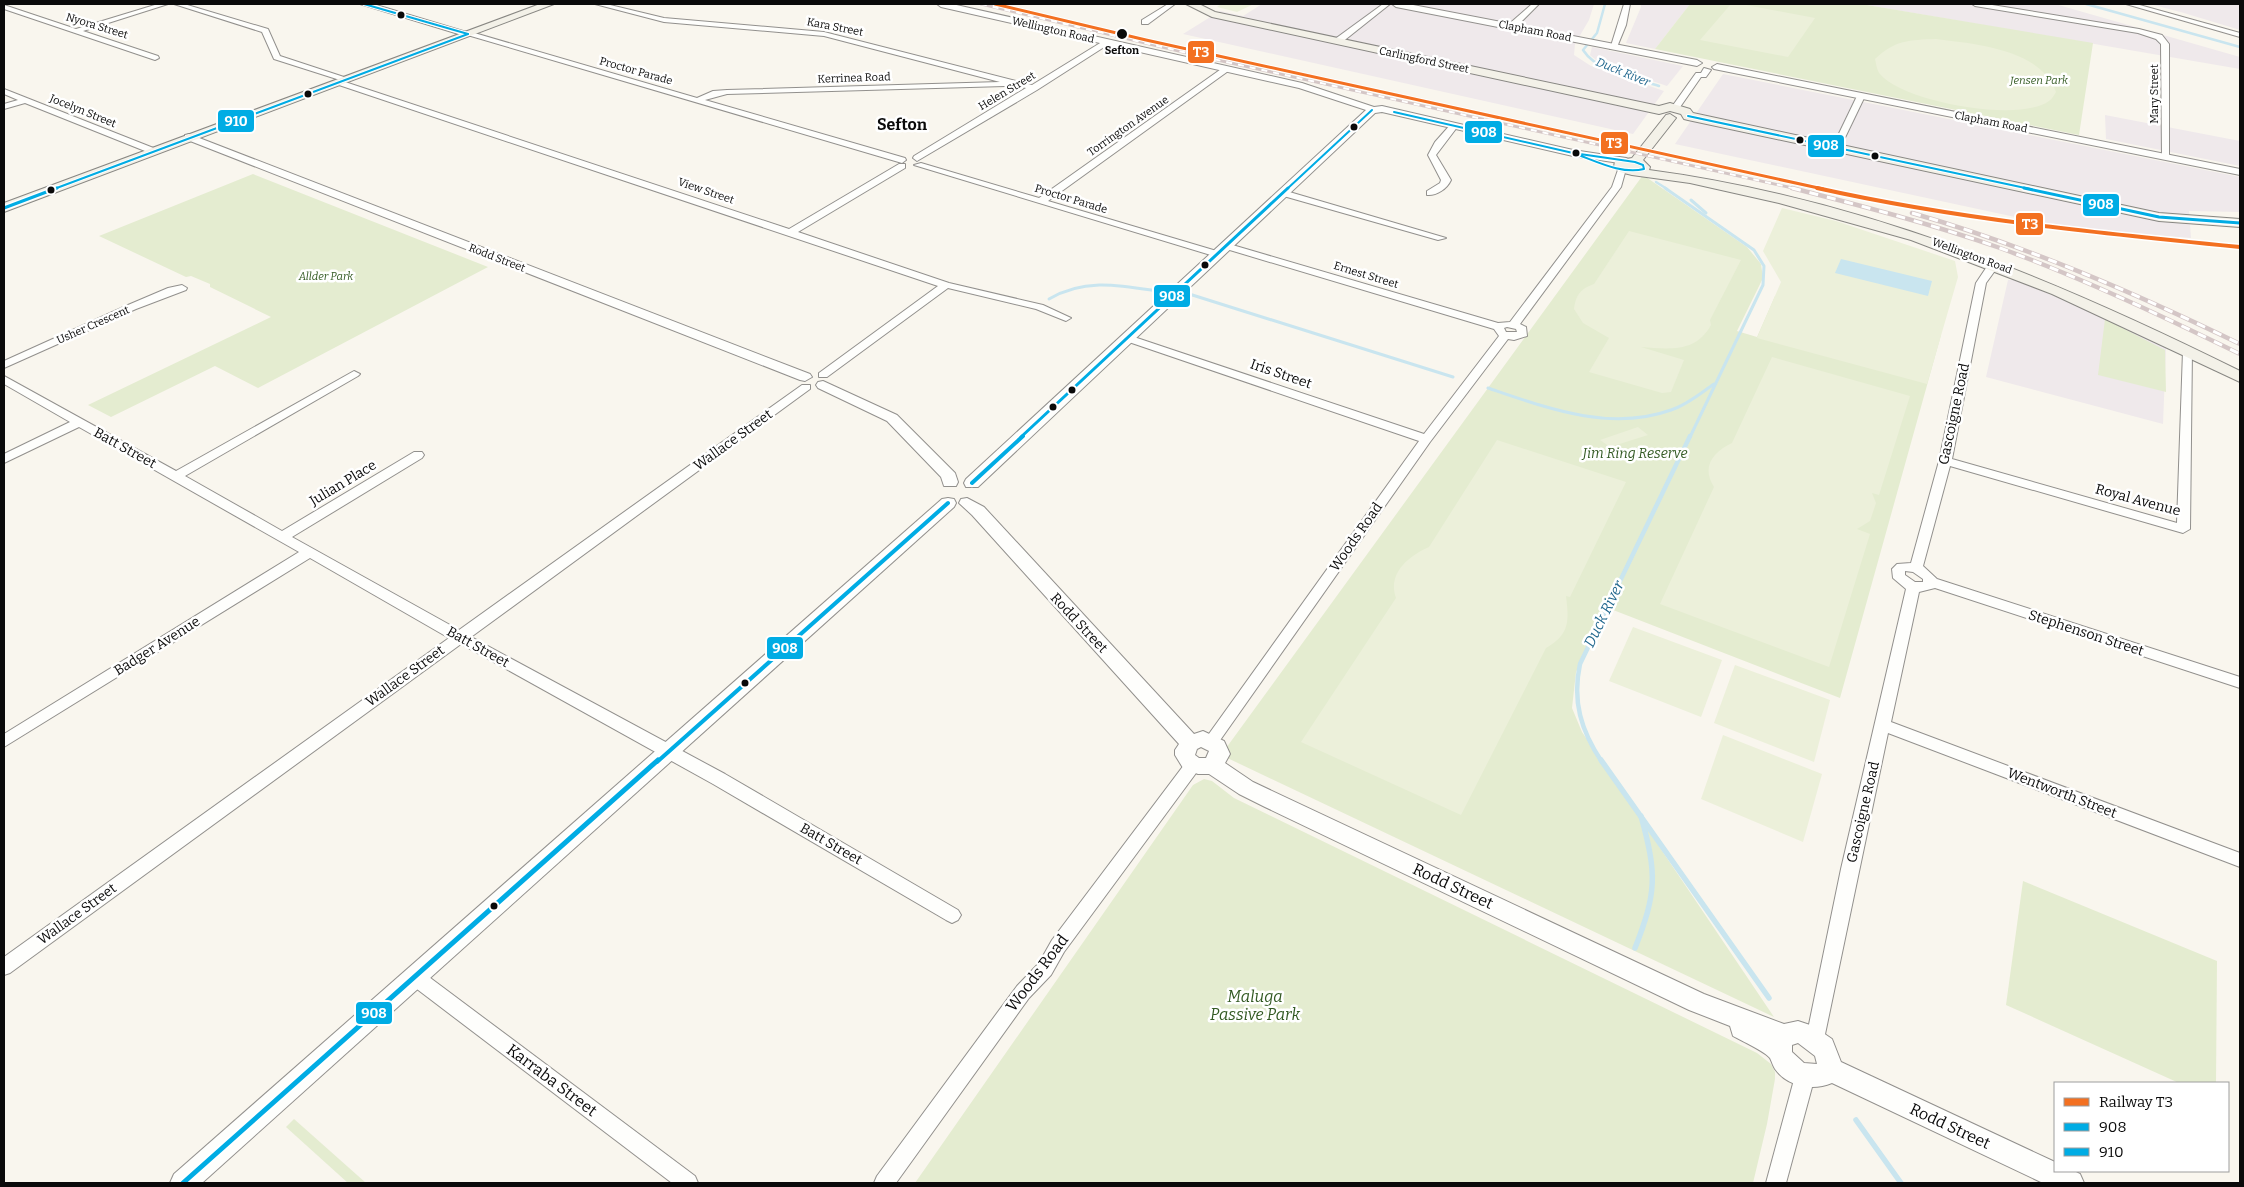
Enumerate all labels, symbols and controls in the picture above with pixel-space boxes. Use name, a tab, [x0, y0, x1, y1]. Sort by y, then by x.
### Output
street label: Nyora Street	[64, 10, 130, 42]
unlabelled marker	[396, 10, 406, 20]
street label: Wellington Road	[1010, 14, 1096, 46]
street label: Kara Street	[806, 15, 864, 39]
street label: Clapham Road	[1498, 18, 1573, 45]
marker: Sefton	[1115, 27, 1129, 41]
line badge: T3	[1187, 40, 1215, 64]
place label: Sefton	[1105, 44, 1139, 57]
text: T3	[1193, 44, 1209, 61]
street label: Carlingford Street	[1378, 44, 1470, 76]
street label: Proctor Parade	[598, 54, 674, 88]
water label: Duck River	[1594, 55, 1653, 90]
street label: Mary Street	[2148, 64, 2161, 124]
street label: Helen Street	[976, 69, 1038, 113]
street label: Kerrinea Road	[817, 70, 891, 86]
park label: Jensen Park	[2009, 74, 2069, 87]
unlabelled marker	[303, 89, 313, 99]
street label: Jocelyn Street	[47, 91, 118, 130]
street label: Torrington Avenue	[1085, 93, 1171, 159]
line badge: 910	[217, 109, 255, 133]
street label: Clapham Road	[1954, 109, 2029, 136]
text: 910	[224, 113, 248, 130]
district label: Sefton	[877, 115, 928, 134]
line badge: 908	[1464, 120, 1503, 144]
unlabelled marker	[1349, 122, 1359, 132]
text: 908	[1471, 124, 1497, 141]
line badge: T3	[1600, 131, 1629, 155]
line badge: 908	[1807, 134, 1845, 158]
text: T3	[1606, 135, 1622, 152]
unlabelled marker	[1795, 135, 1805, 145]
text: 908	[1813, 137, 1839, 154]
unlabelled marker	[1571, 148, 1581, 158]
unlabelled marker	[1870, 151, 1880, 161]
street label: View Street	[676, 175, 736, 207]
street label: Proctor Parade	[1033, 182, 1109, 216]
unlabelled marker	[46, 185, 56, 195]
line badge: 908	[2082, 193, 2120, 217]
text: 908	[2088, 196, 2114, 213]
line badge: T3	[2015, 212, 2044, 236]
text: T3	[2022, 216, 2038, 233]
street label: Wellington Road	[1930, 235, 2014, 277]
street label: Rodd Street	[467, 241, 527, 275]
street label: Ernest Street	[1332, 259, 1400, 291]
unlabelled marker	[1200, 260, 1210, 270]
park label: Allder Park	[298, 270, 354, 283]
line badge: 908	[1153, 284, 1191, 308]
text: 908	[1159, 288, 1185, 305]
street label: Usher Crescent	[55, 303, 131, 347]
street label: Iris Street	[1248, 356, 1314, 392]
street label: Gascoigne Road	[1935, 362, 1973, 466]
unlabelled marker	[1067, 385, 1077, 395]
unlabelled marker	[1048, 402, 1058, 412]
street label: Wallace Street	[690, 406, 776, 474]
street label: Batt Street	[91, 424, 159, 472]
park label: Jim Ring Reserve	[1581, 445, 1687, 462]
street label: Julian Place	[306, 456, 379, 510]
street label: Royal Avenue	[2094, 480, 2182, 520]
street label: Woods Road	[1326, 499, 1386, 575]
water label: Duck River	[1580, 577, 1628, 650]
street label: Rodd Street	[1047, 589, 1111, 657]
street label: Stephenson Street	[2026, 606, 2146, 660]
street label: Badger Avenue	[111, 613, 203, 679]
street label: Batt Street	[444, 623, 512, 671]
line badge: 908	[766, 636, 804, 660]
text: 908	[772, 640, 798, 657]
street label: Wallace Street	[362, 642, 448, 710]
unlabelled marker	[740, 678, 750, 688]
street label: Gascoigne Road	[1843, 760, 1883, 864]
street label: Wentworth Street	[2005, 764, 2119, 822]
street label: Batt Street	[797, 819, 865, 869]
street label: Rodd Street	[1410, 859, 1497, 913]
street label: Wallace Street	[34, 880, 120, 948]
unlabelled marker	[489, 901, 499, 911]
street label: Woods Road	[1002, 930, 1072, 1015]
park label: Maluga Passive Park	[1210, 987, 1300, 1024]
line badge: 908	[355, 1001, 393, 1025]
text: 908	[361, 1005, 387, 1022]
street label: Karraba Street	[503, 1040, 601, 1120]
legend	[2054, 1082, 2229, 1172]
text: Railway T3	[2099, 1093, 2173, 1111]
street label: Rodd Street	[1907, 1099, 1994, 1153]
text: 908	[2099, 1118, 2126, 1136]
text: 910	[2099, 1143, 2124, 1161]

